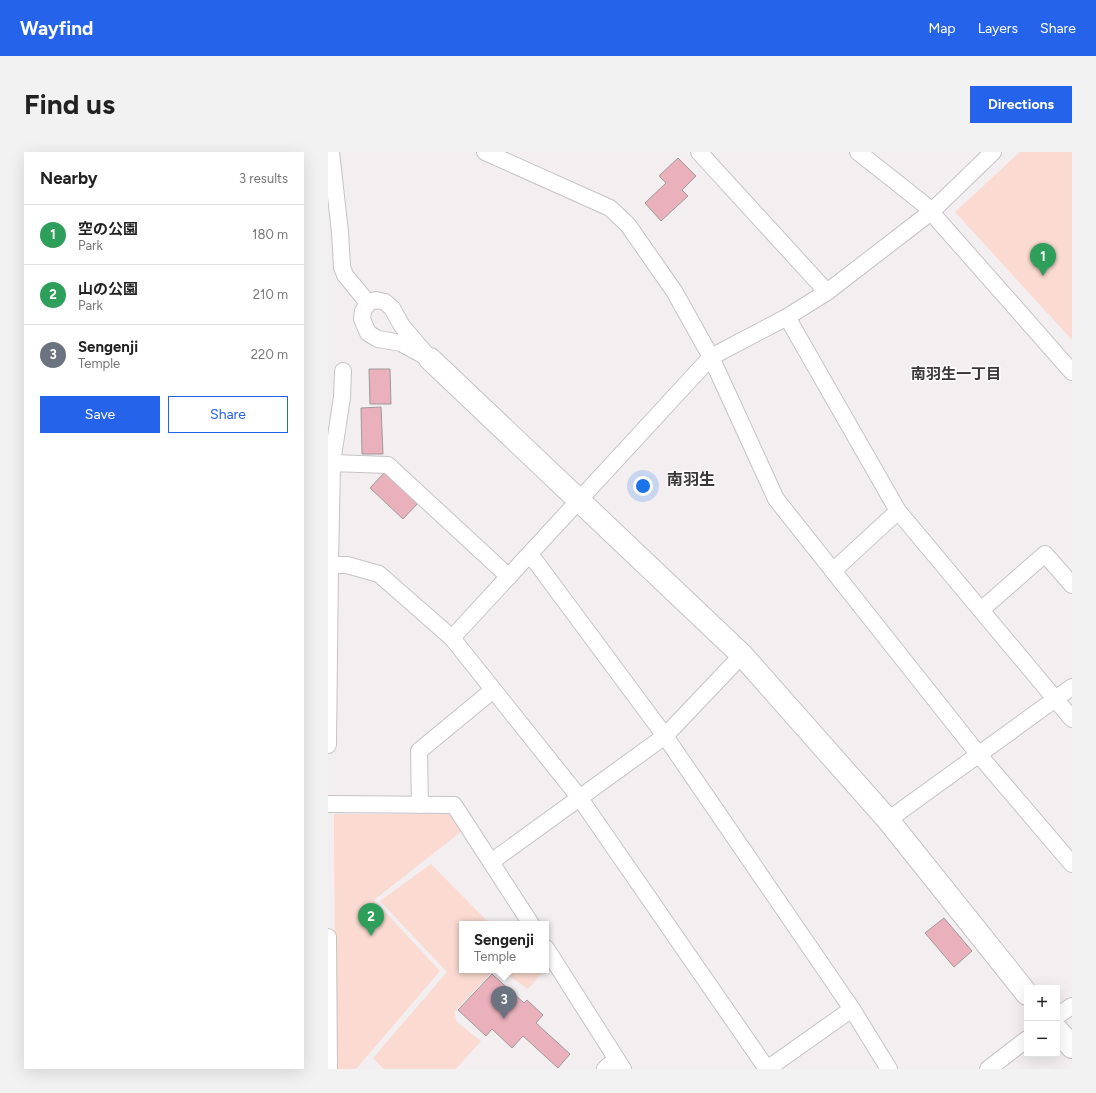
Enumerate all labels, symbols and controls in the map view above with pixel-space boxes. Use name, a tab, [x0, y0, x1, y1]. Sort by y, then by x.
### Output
text: Wayfind	[20, 17, 93, 40]
text: Map	[928, 20, 956, 37]
text: Layers	[978, 20, 1018, 37]
text: Share	[1040, 20, 1076, 37]
button: Directions	[970, 86, 1072, 123]
text: Find us	[24, 87, 115, 121]
text: Nearby	[40, 168, 98, 188]
text: 3 results	[239, 171, 288, 186]
text: 空の公園	[78, 220, 138, 238]
text: 1	[50, 227, 56, 242]
text: 180 m	[252, 227, 288, 242]
text: Park	[78, 238, 103, 253]
pin: 1	[1030, 243, 1056, 276]
text: 山の公園	[78, 280, 138, 298]
text: 2	[49, 287, 57, 302]
text: 210 m	[253, 287, 288, 302]
text: Park	[78, 298, 103, 313]
text: Sengenji	[78, 338, 138, 356]
text: 3	[49, 347, 57, 362]
text: 220 m	[251, 347, 288, 362]
text: Temple	[78, 356, 120, 371]
district label: 南羽生一丁目	[911, 365, 1001, 383]
button: Save	[40, 396, 160, 433]
button: Share	[168, 396, 288, 433]
district label: 南羽生	[667, 470, 715, 489]
your location	[633, 476, 653, 496]
pin: 2	[358, 903, 384, 936]
popup	[459, 921, 549, 973]
text: Sengenji	[474, 931, 534, 949]
text: Temple	[474, 949, 516, 964]
map controls	[1024, 985, 1060, 1057]
button: +	[1024, 985, 1060, 1021]
pin: 3	[491, 986, 517, 1019]
button: −	[1024, 1021, 1060, 1057]

